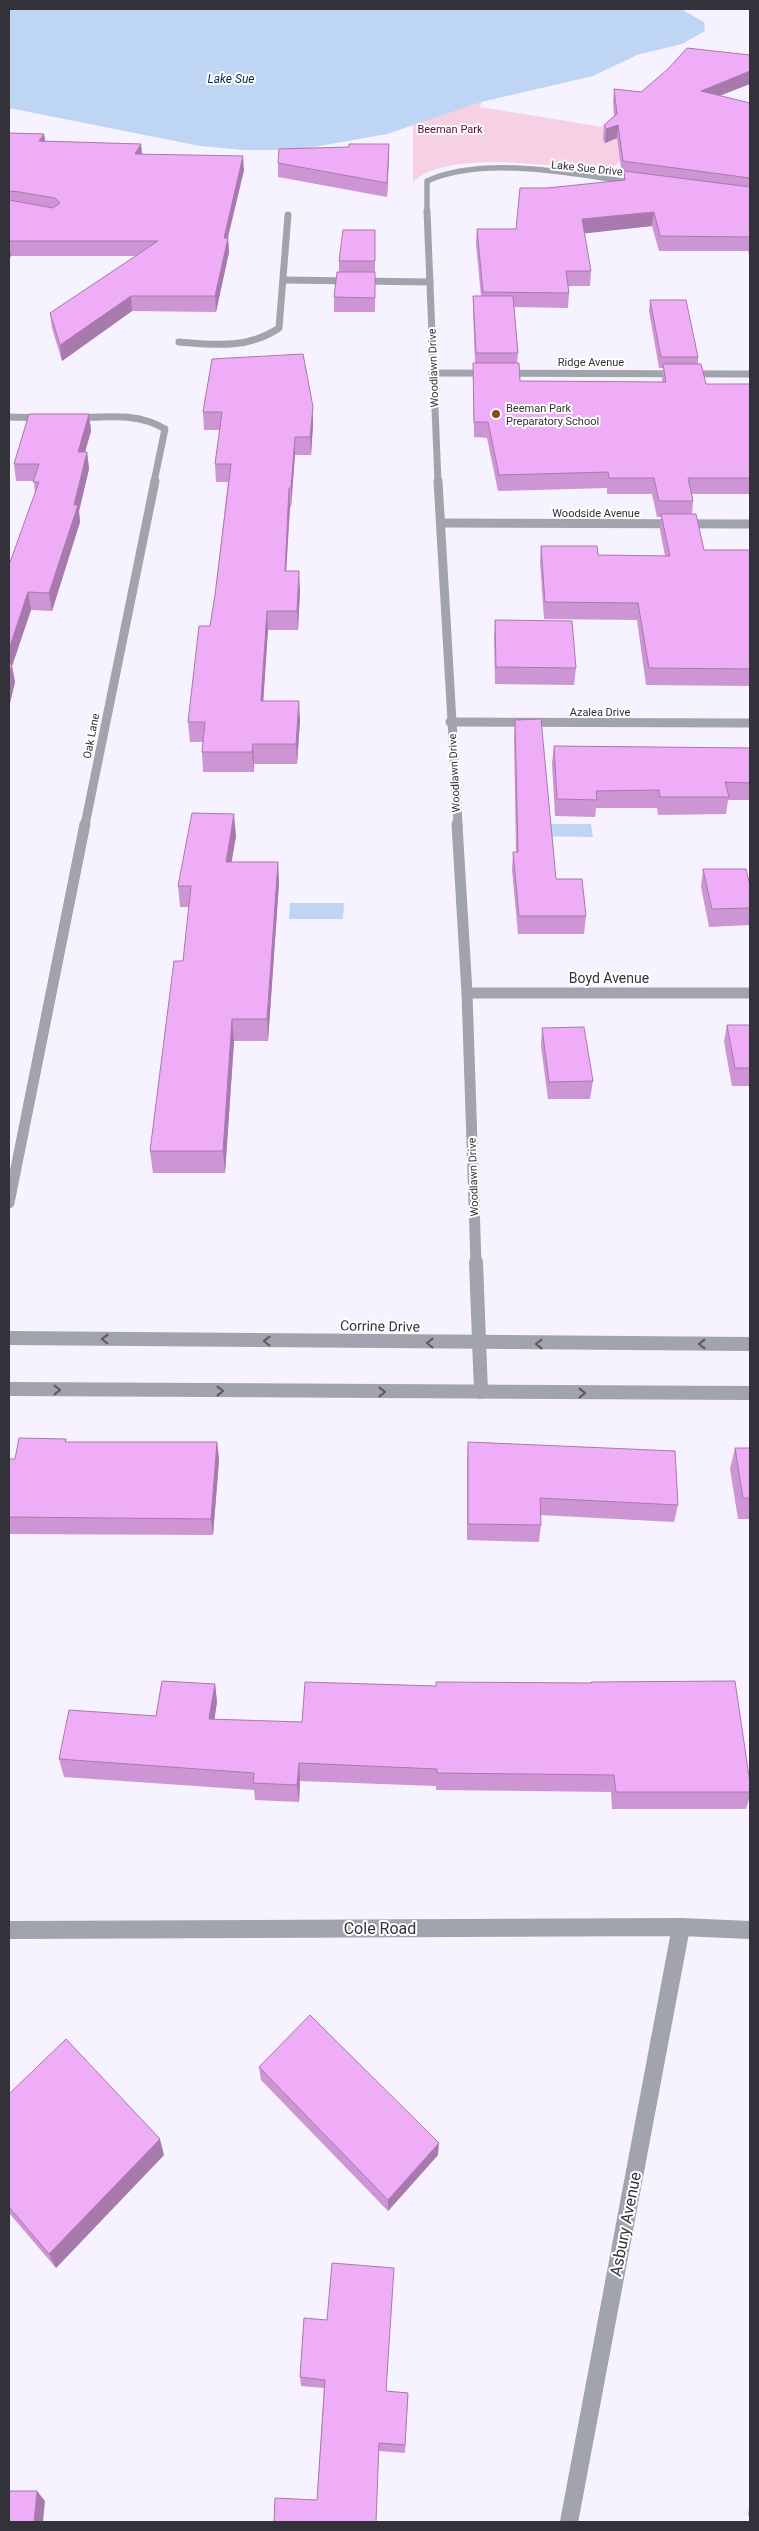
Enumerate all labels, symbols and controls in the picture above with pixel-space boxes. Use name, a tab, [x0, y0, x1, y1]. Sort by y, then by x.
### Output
water label: Lake Sue	[207, 72, 255, 86]
park label: Beeman Park	[417, 123, 483, 136]
street label: Lake Sue Drive	[551, 158, 623, 179]
street label: Woodlawn Drive	[426, 328, 441, 408]
street label: Ridge Avenue	[558, 356, 624, 369]
place label: Beeman Park Preparatory School	[506, 402, 599, 428]
marker: Beeman Park Preparatory School	[490, 408, 502, 420]
street label: Woodside Avenue	[552, 507, 640, 520]
street label: Azalea Drive	[570, 706, 630, 719]
street label: Oak Lane	[81, 712, 102, 760]
street label: Woodlawn Drive	[446, 733, 463, 813]
street label: Boyd Avenue	[569, 970, 649, 986]
street label: Woodlawn Drive	[466, 1137, 481, 1217]
street label: Corrine Drive	[340, 1317, 420, 1335]
one-way arrow	[100, 1334, 108, 1344]
one-way arrow	[263, 1336, 270, 1346]
one-way arrow	[425, 1338, 433, 1348]
one-way arrow	[535, 1339, 542, 1349]
one-way arrow	[697, 1339, 705, 1349]
one-way arrow	[54, 1385, 62, 1395]
one-way arrow	[216, 1386, 224, 1396]
one-way arrow	[379, 1387, 387, 1397]
one-way arrow	[578, 1388, 586, 1398]
street label: Cole Road	[344, 1919, 416, 1938]
street label: Asbury Avenue	[606, 2170, 645, 2278]

